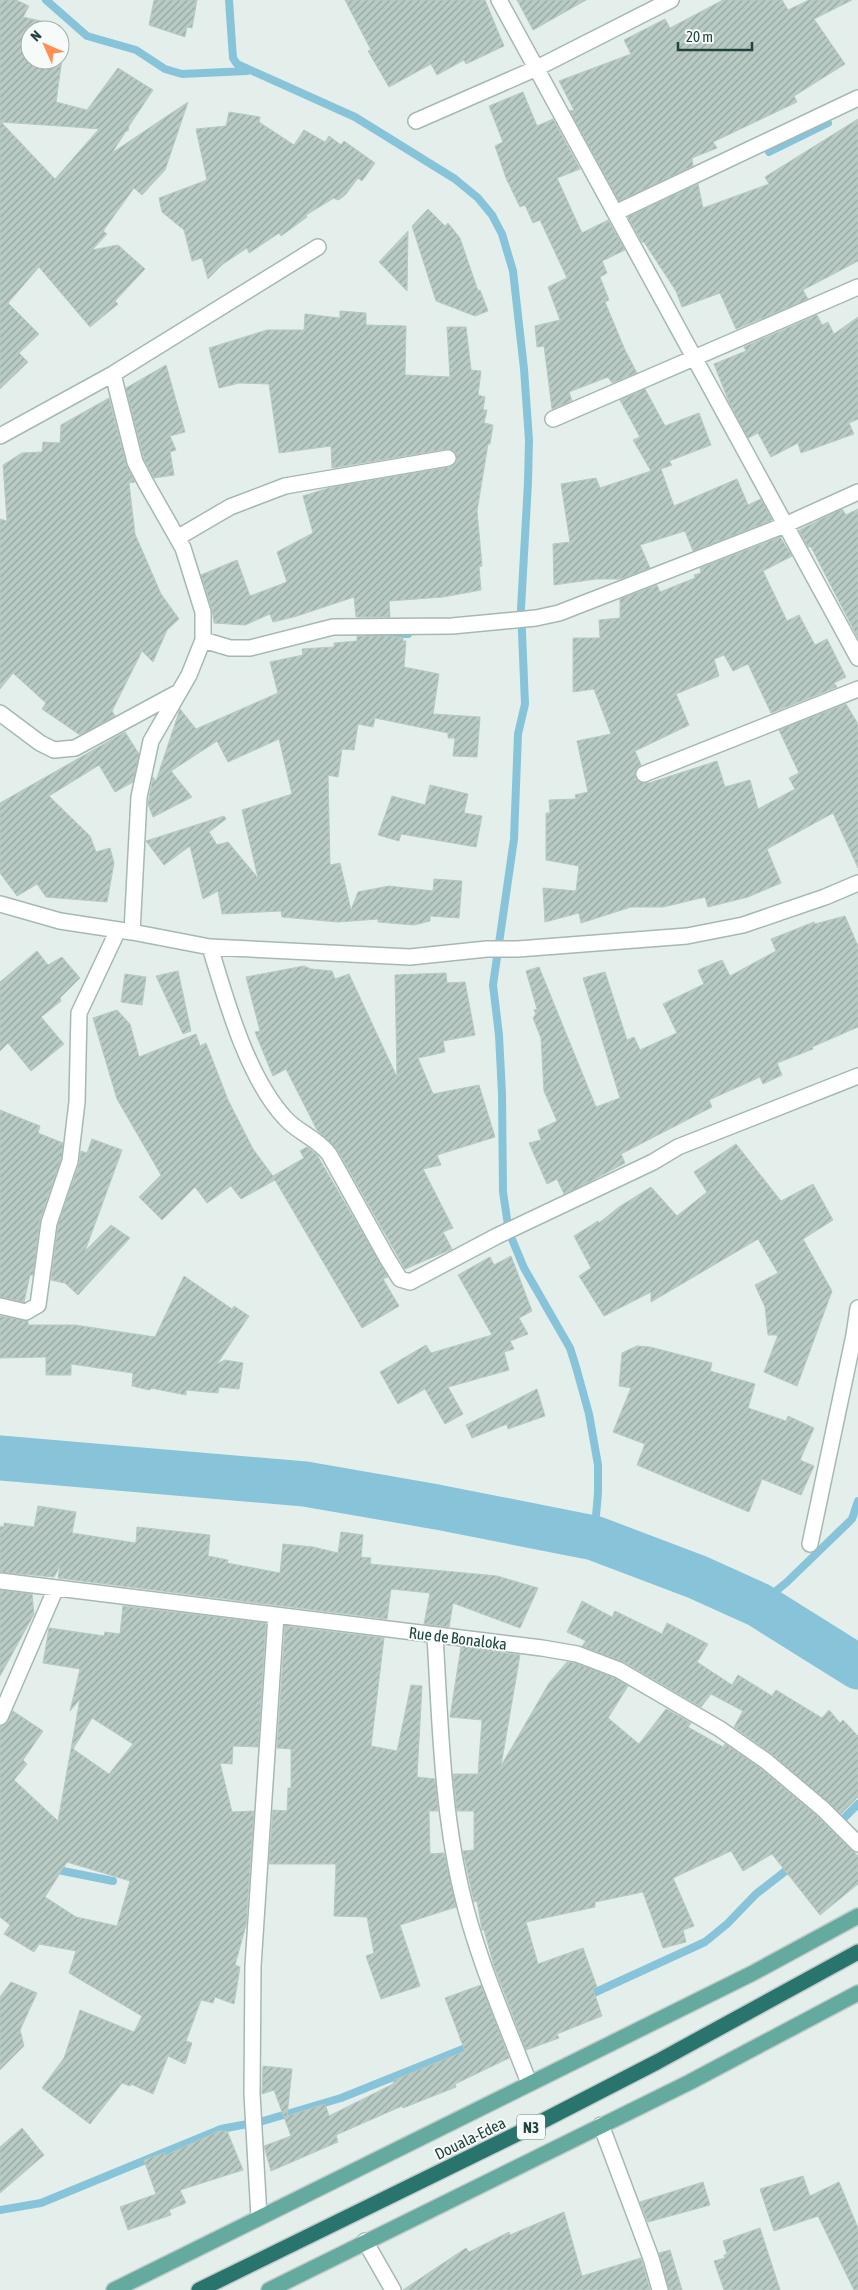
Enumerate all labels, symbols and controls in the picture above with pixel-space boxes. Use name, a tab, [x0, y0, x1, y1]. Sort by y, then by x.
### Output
north arrow	[20, 20, 70, 70]
scale bar	[678, 20, 752, 52]
text: N	[27, 27, 44, 44]
text: 20 m	[686, 28, 713, 45]
street label: Rue de Bonaloka	[408, 1623, 508, 1653]
street label: Douala-Edea	[432, 2113, 508, 2163]
road number: N3	[517, 2114, 545, 2140]

